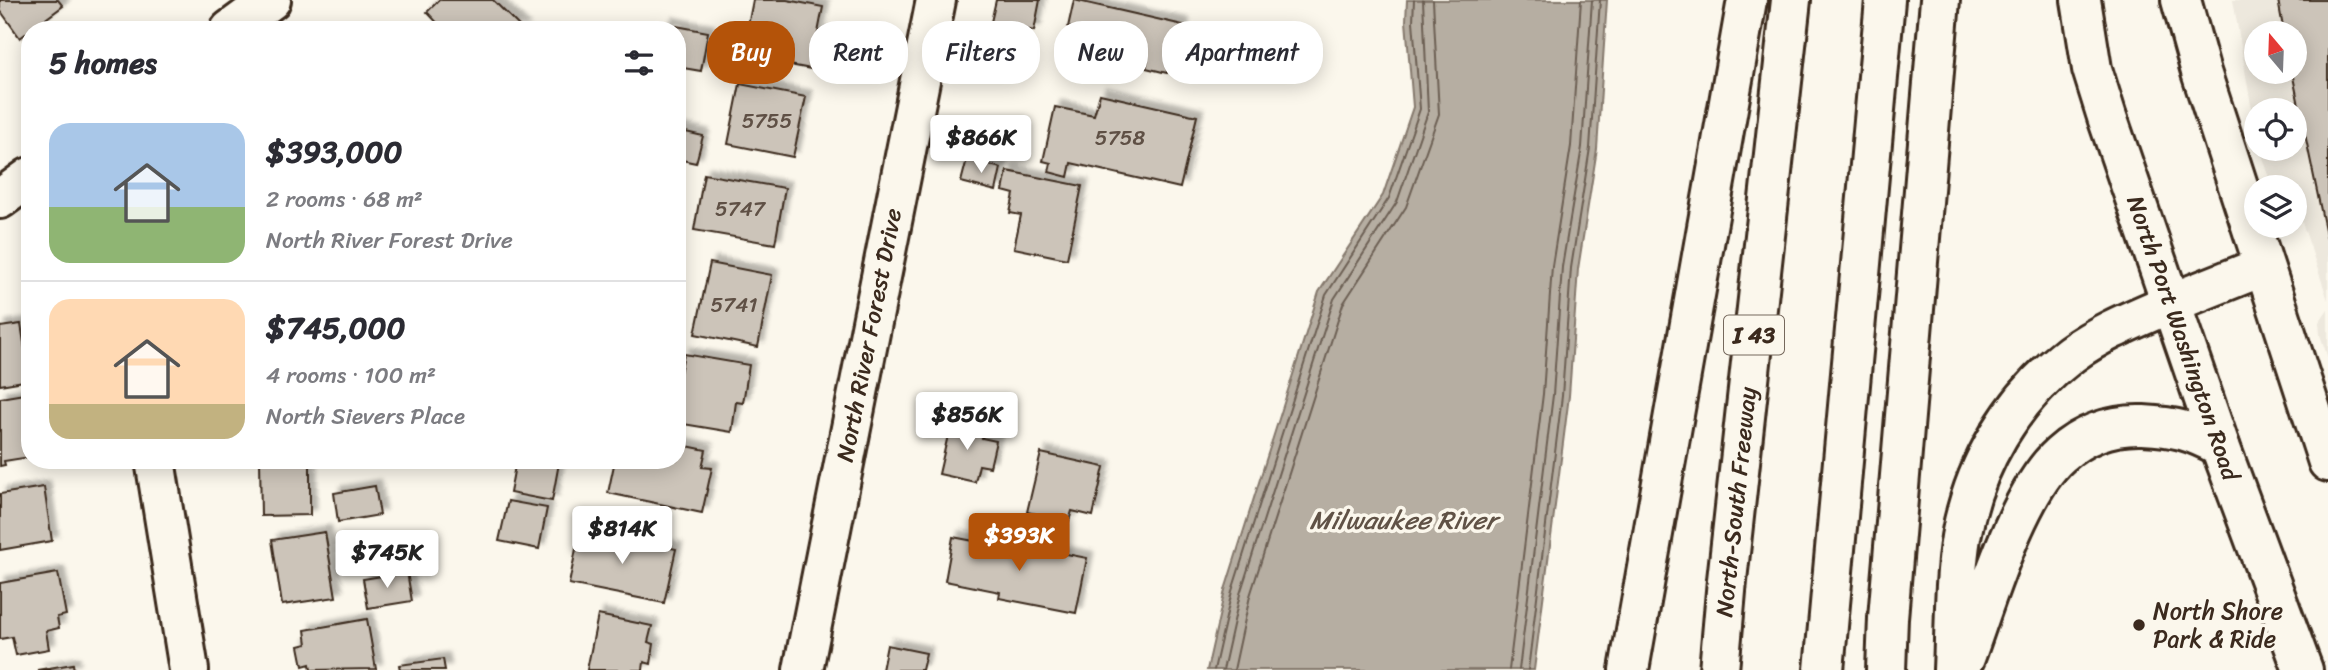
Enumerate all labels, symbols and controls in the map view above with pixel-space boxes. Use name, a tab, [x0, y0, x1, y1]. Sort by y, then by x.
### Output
chip: Buy	[707, 21, 795, 84]
chip: Rent	[809, 21, 908, 84]
chip: Filters	[922, 21, 1040, 84]
chip: New	[1054, 21, 1148, 84]
chip: Apartment	[1162, 21, 1323, 84]
north arrow	[2244, 21, 2306, 84]
map controls	[2244, 21, 2307, 238]
text: 5 homes	[49, 36, 157, 90]
icon: filters	[620, 44, 658, 82]
button: locate	[2244, 98, 2307, 161]
house number: 5755	[742, 102, 792, 140]
pin: $866K	[932, 116, 1030, 175]
text: $866K	[946, 117, 1016, 158]
house number: 5758	[1095, 119, 1145, 157]
text: $393,000	[266, 125, 403, 179]
icon: home	[105, 151, 189, 235]
button: layers	[2244, 175, 2307, 238]
text: 2 rooms · 68 m²	[266, 179, 423, 220]
house number: 5747	[715, 190, 767, 228]
street label: North Port Washington Road	[2114, 190, 2252, 488]
street label: North River Forest Drive	[824, 205, 914, 465]
text: North River Forest Drive	[266, 220, 513, 261]
house number: 5741	[711, 286, 757, 324]
text: $745,000	[266, 301, 405, 355]
road number: I 43	[1724, 316, 1784, 354]
icon: home	[105, 327, 189, 411]
text: 4 rooms · 100 m²	[266, 355, 436, 396]
street label: North-South Freeway	[1703, 384, 1769, 619]
pin: $856K	[918, 392, 1016, 452]
text: $856K	[932, 394, 1002, 435]
text: North Sievers Place	[266, 396, 465, 437]
water label: Milwaukee River	[1309, 497, 1501, 543]
pin: $814K	[573, 506, 671, 566]
text: $814K	[588, 508, 656, 549]
pin: $393K	[970, 514, 1068, 573]
text: $393K	[985, 515, 1053, 556]
pin: $745K	[338, 530, 436, 590]
text: $745K	[351, 532, 423, 573]
place label: North Shore Park & Ride	[2153, 590, 2283, 660]
marker: North Shore Park & Ride	[2131, 617, 2147, 633]

